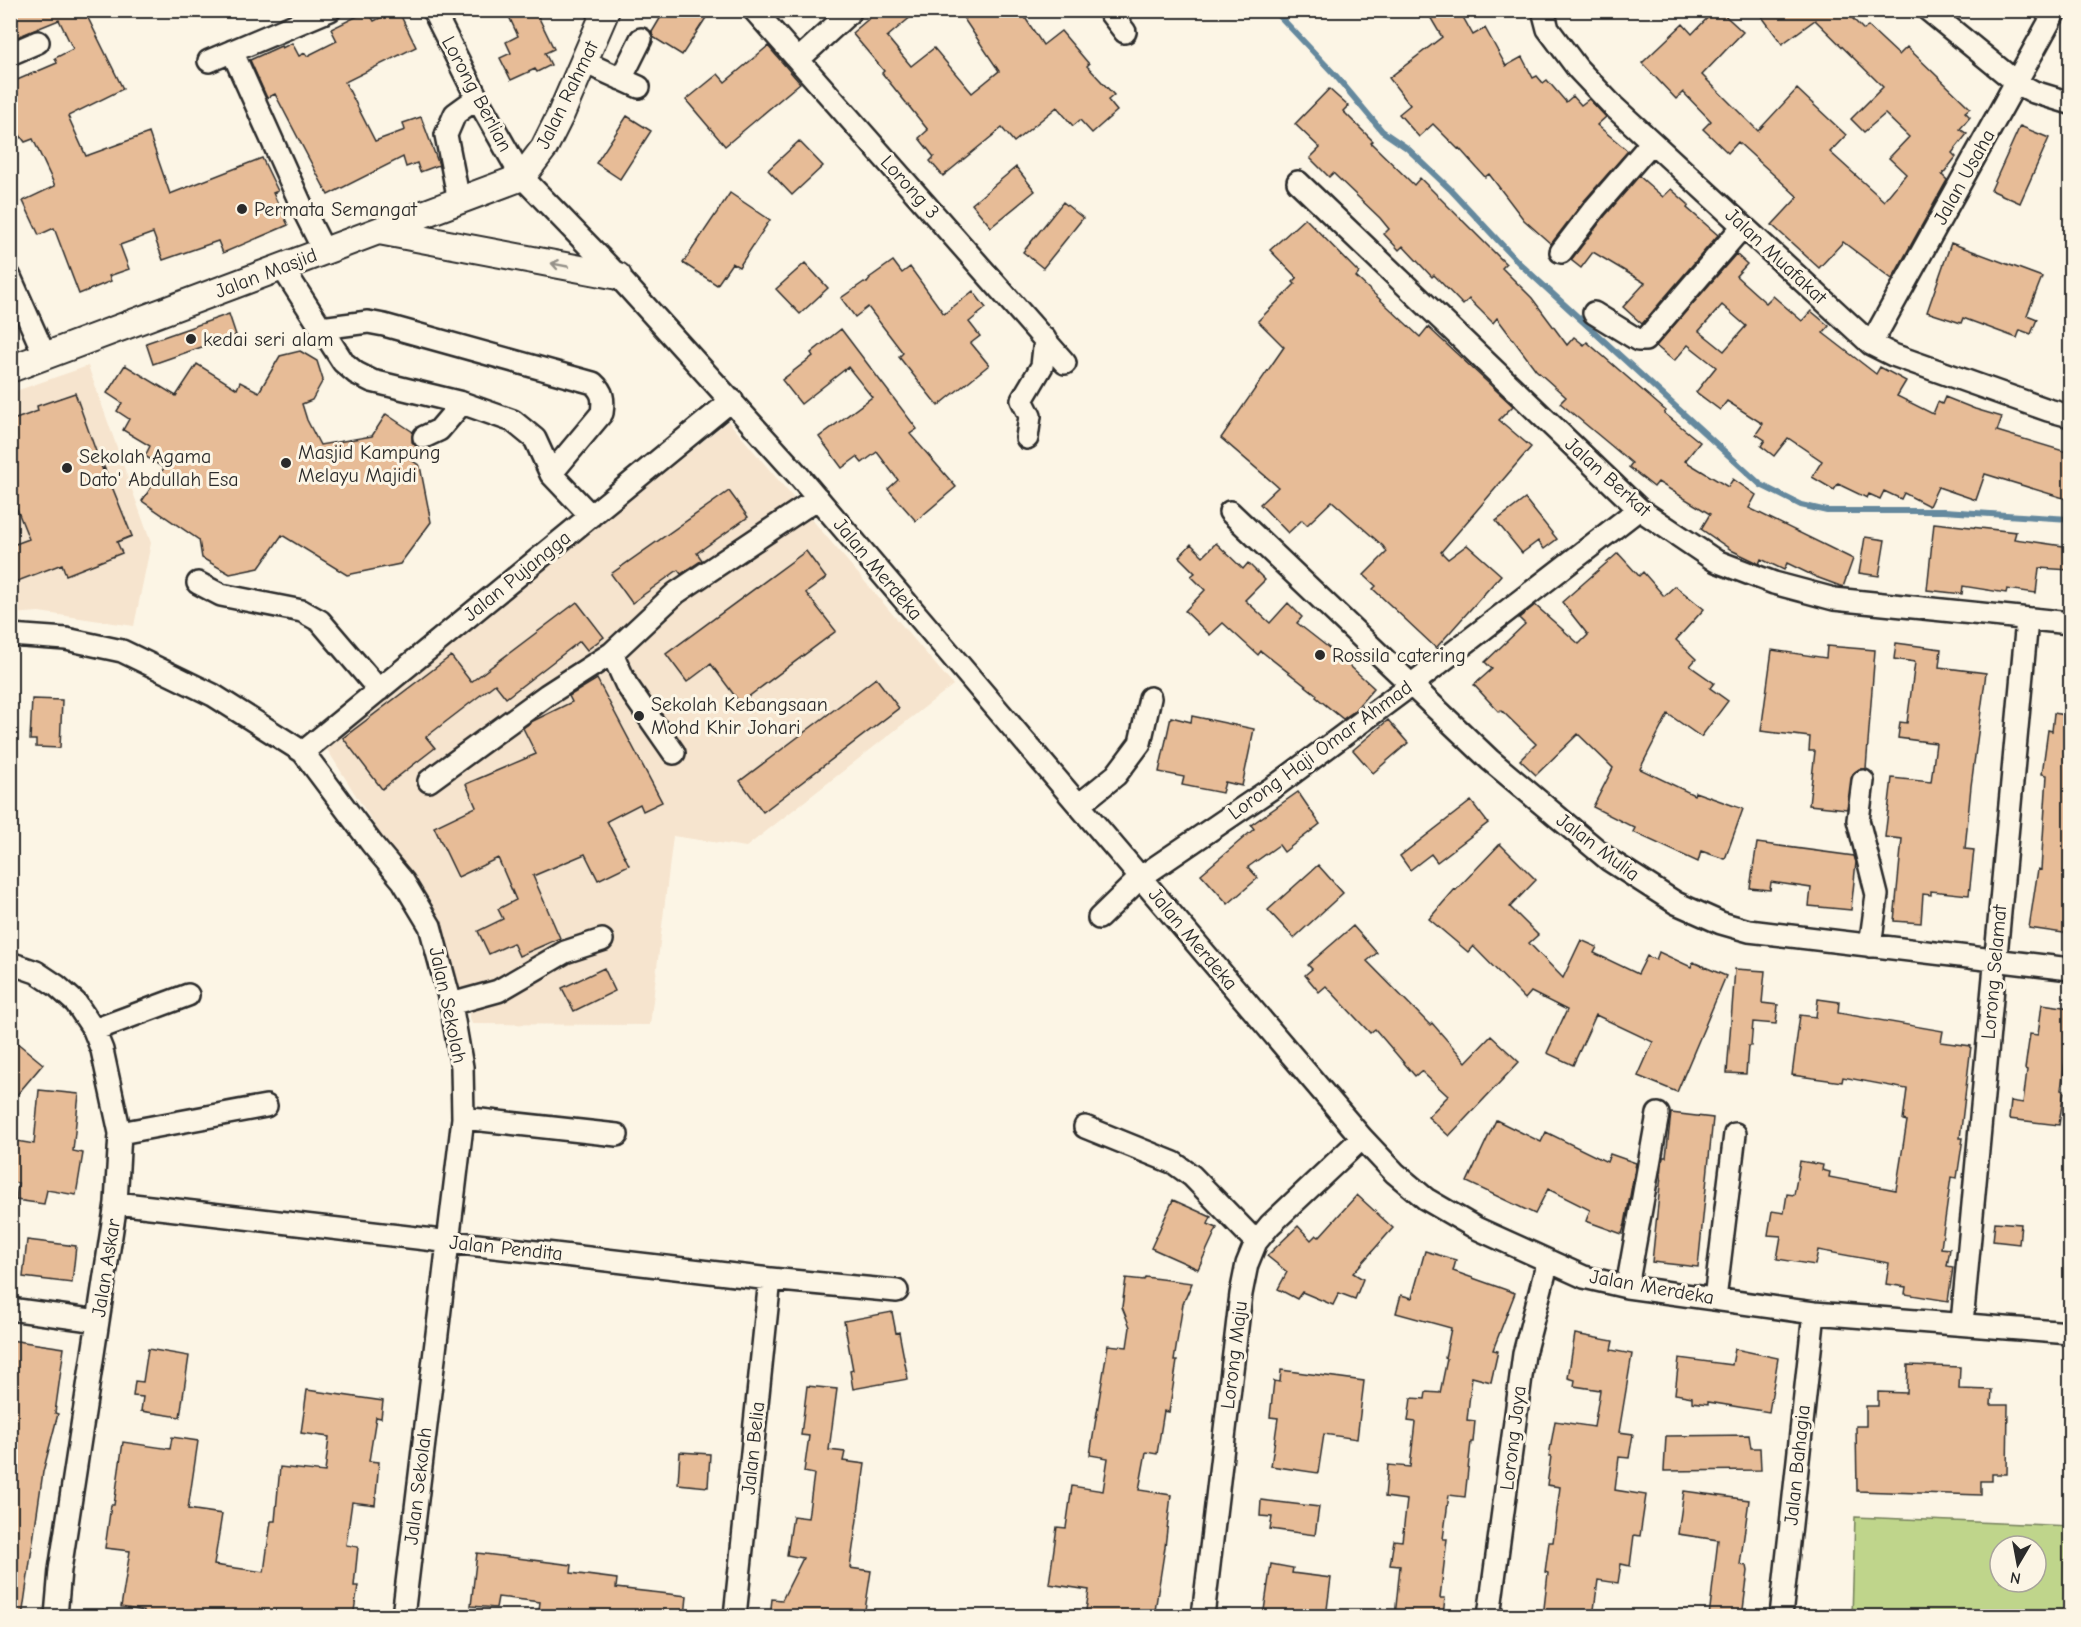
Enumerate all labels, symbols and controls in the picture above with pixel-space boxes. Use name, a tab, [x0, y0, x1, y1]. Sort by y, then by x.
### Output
street label: Lorong Berlian	[437, 32, 517, 156]
street label: Jalan Rahmat	[531, 36, 604, 153]
street label: Jalan Usaha	[1928, 125, 2000, 229]
street label: Lorong 3	[876, 151, 944, 223]
place label: Permata Semangat	[254, 198, 418, 221]
marker: Permata Semangat	[235, 202, 249, 216]
street label: Jalan Muafakat	[1721, 203, 1832, 310]
street label: Jalan Masjid	[212, 243, 320, 303]
one-way arrow	[551, 259, 570, 270]
place label: kedai seri alam	[203, 328, 333, 351]
marker: kedai seri alam	[184, 332, 198, 346]
street label: Jalan Berkat	[1560, 432, 1657, 522]
place label: Masjid Kampung Melayu Majidi	[298, 441, 441, 487]
place label: Sekolah Agama Dato' Abdullah Esa	[79, 445, 238, 491]
marker: Masjid Kampung Melayu Majidi	[279, 456, 293, 470]
marker: Sekolah Agama Dato' Abdullah Esa	[60, 461, 74, 475]
street label: Jalan Merdeka	[829, 513, 927, 625]
street label: Jalan Pujangga	[459, 526, 575, 626]
place label: Rossila catering	[1332, 644, 1466, 667]
marker: Rossila catering	[1313, 648, 1327, 662]
street label: Lorong Haji Omar Ahmad	[1224, 676, 1416, 824]
place label: Sekolah Kebangsaan Mohd Khir Johari	[651, 693, 828, 739]
marker: Sekolah Kebangsaan Mohd Khir Johari	[632, 709, 646, 723]
street label: Jalan Mulia	[1552, 808, 1644, 886]
street label: Jalan Merdeka	[1144, 883, 1242, 995]
street label: Lorong Selamat	[1977, 902, 2011, 1040]
street label: Jalan Sekolah	[424, 945, 472, 1065]
street label: Jalan Askar	[87, 1217, 125, 1319]
street label: Jalan Pendita	[448, 1231, 564, 1265]
street label: Jalan Merdeka	[1588, 1265, 1716, 1309]
street label: Lorong Maju	[1216, 1300, 1252, 1410]
street label: Lorong Jaya	[1495, 1384, 1531, 1492]
street label: Jalan Belia	[737, 1400, 769, 1496]
street label: Jalan Bahagia	[1779, 1404, 1815, 1526]
street label: Jalan Sekolah	[399, 1426, 437, 1546]
north arrow	[1988, 1534, 2048, 1594]
text: N	[2009, 1568, 2022, 1588]

